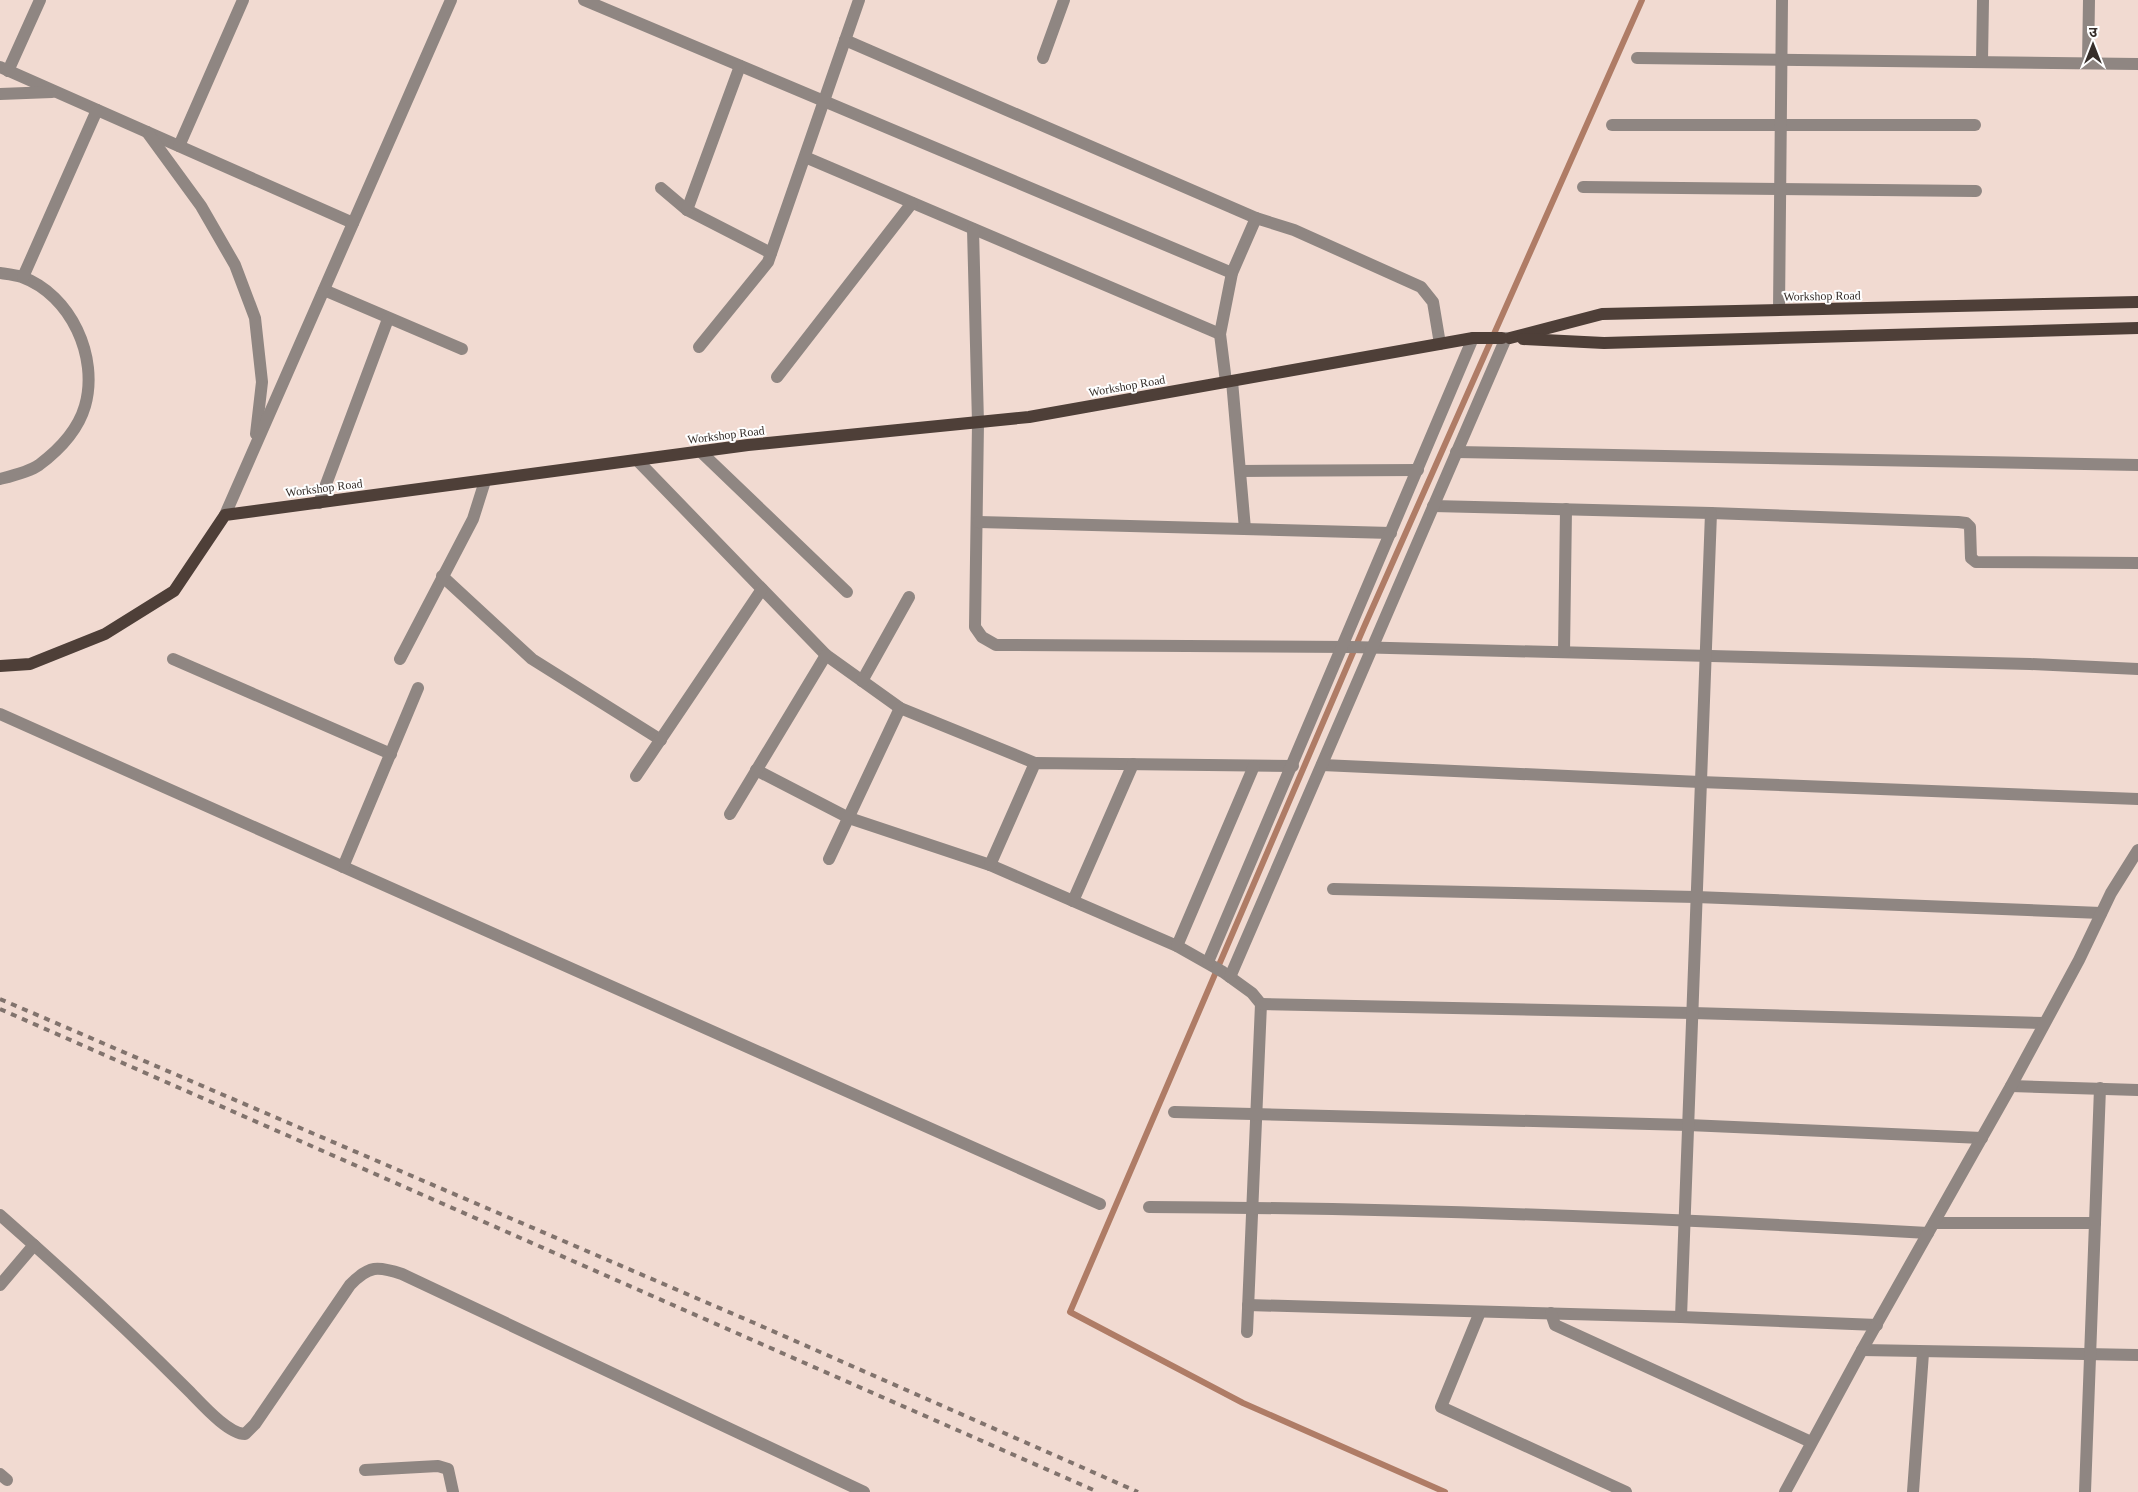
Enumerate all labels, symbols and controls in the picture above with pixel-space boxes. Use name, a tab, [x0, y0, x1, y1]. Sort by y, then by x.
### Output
north arrow	[2068, 20, 2118, 70]
text: उ	[2089, 25, 2098, 40]
street label: Workshop Road	[1783, 288, 1861, 304]
street label: Workshop Road	[1088, 372, 1166, 400]
street label: Workshop Road	[687, 423, 765, 447]
street label: Workshop Road	[285, 476, 363, 500]

